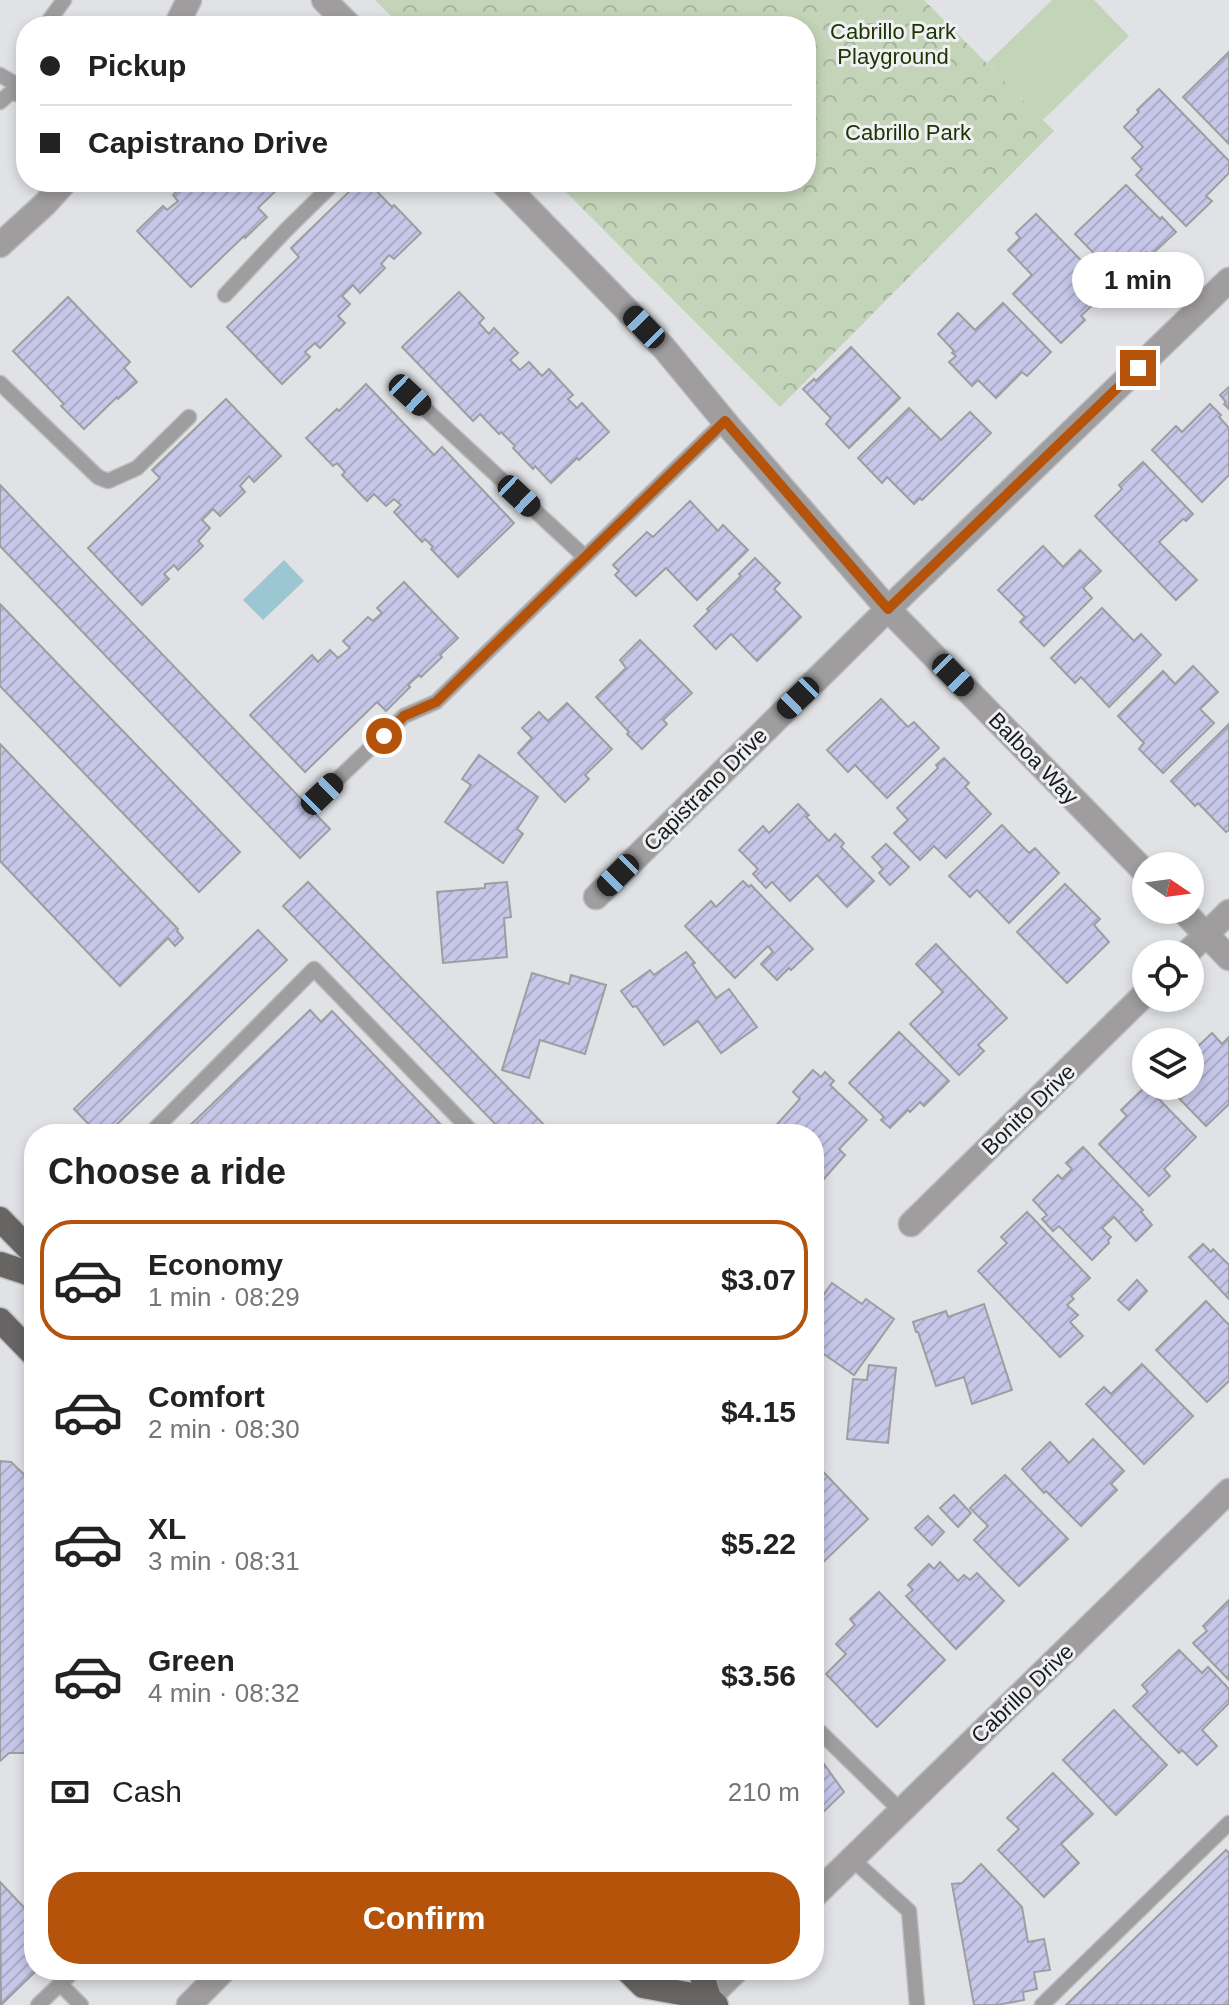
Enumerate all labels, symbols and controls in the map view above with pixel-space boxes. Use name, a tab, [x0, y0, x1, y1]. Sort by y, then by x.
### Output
park label: Cabrillo Park Playground	[830, 19, 957, 69]
text: Pickup	[88, 49, 186, 82]
park label: Cabrillo Park	[845, 120, 972, 145]
text: Capistrano Drive	[88, 126, 328, 159]
callout: 1 min	[1072, 252, 1204, 308]
text: 1 min	[1104, 265, 1172, 295]
car	[619, 301, 669, 353]
route end	[1120, 350, 1156, 386]
car	[384, 370, 436, 420]
car	[493, 471, 545, 521]
car	[928, 649, 978, 701]
car	[772, 673, 824, 723]
street label: Balboa Way	[984, 707, 1084, 809]
route start	[366, 718, 402, 754]
street label: Capistrano Drive	[639, 723, 772, 856]
car	[296, 769, 348, 819]
car	[593, 850, 643, 900]
north arrow	[1132, 852, 1204, 924]
map controls	[1132, 852, 1204, 1100]
button: locate	[1132, 940, 1204, 1012]
button: layers	[1132, 1028, 1204, 1100]
street label: Bonito Drive	[977, 1059, 1080, 1160]
text: Choose a ride	[48, 1151, 286, 1192]
icon: car	[52, 1244, 124, 1316]
text: Economy	[148, 1248, 283, 1281]
text: $3.07	[721, 1263, 796, 1296]
text: 1 min · 08:29	[148, 1282, 300, 1312]
icon: car	[52, 1376, 124, 1448]
text: Comfort	[148, 1380, 265, 1413]
text: $4.15	[721, 1395, 796, 1428]
text: 2 min · 08:30	[148, 1414, 300, 1444]
icon: car	[52, 1508, 124, 1580]
text: XL	[148, 1512, 186, 1545]
text: $5.22	[721, 1527, 796, 1560]
text: 3 min · 08:31	[148, 1546, 300, 1576]
street label: Cabrillo Drive	[966, 1639, 1079, 1748]
icon: car	[52, 1640, 124, 1712]
text: Green	[148, 1644, 235, 1677]
text: $3.56	[721, 1659, 796, 1692]
text: 4 min · 08:32	[148, 1678, 300, 1708]
icon: cash	[48, 1770, 92, 1814]
text: Cash	[112, 1775, 182, 1808]
text: 210 m	[728, 1777, 800, 1807]
button: Confirm	[48, 1872, 800, 1964]

